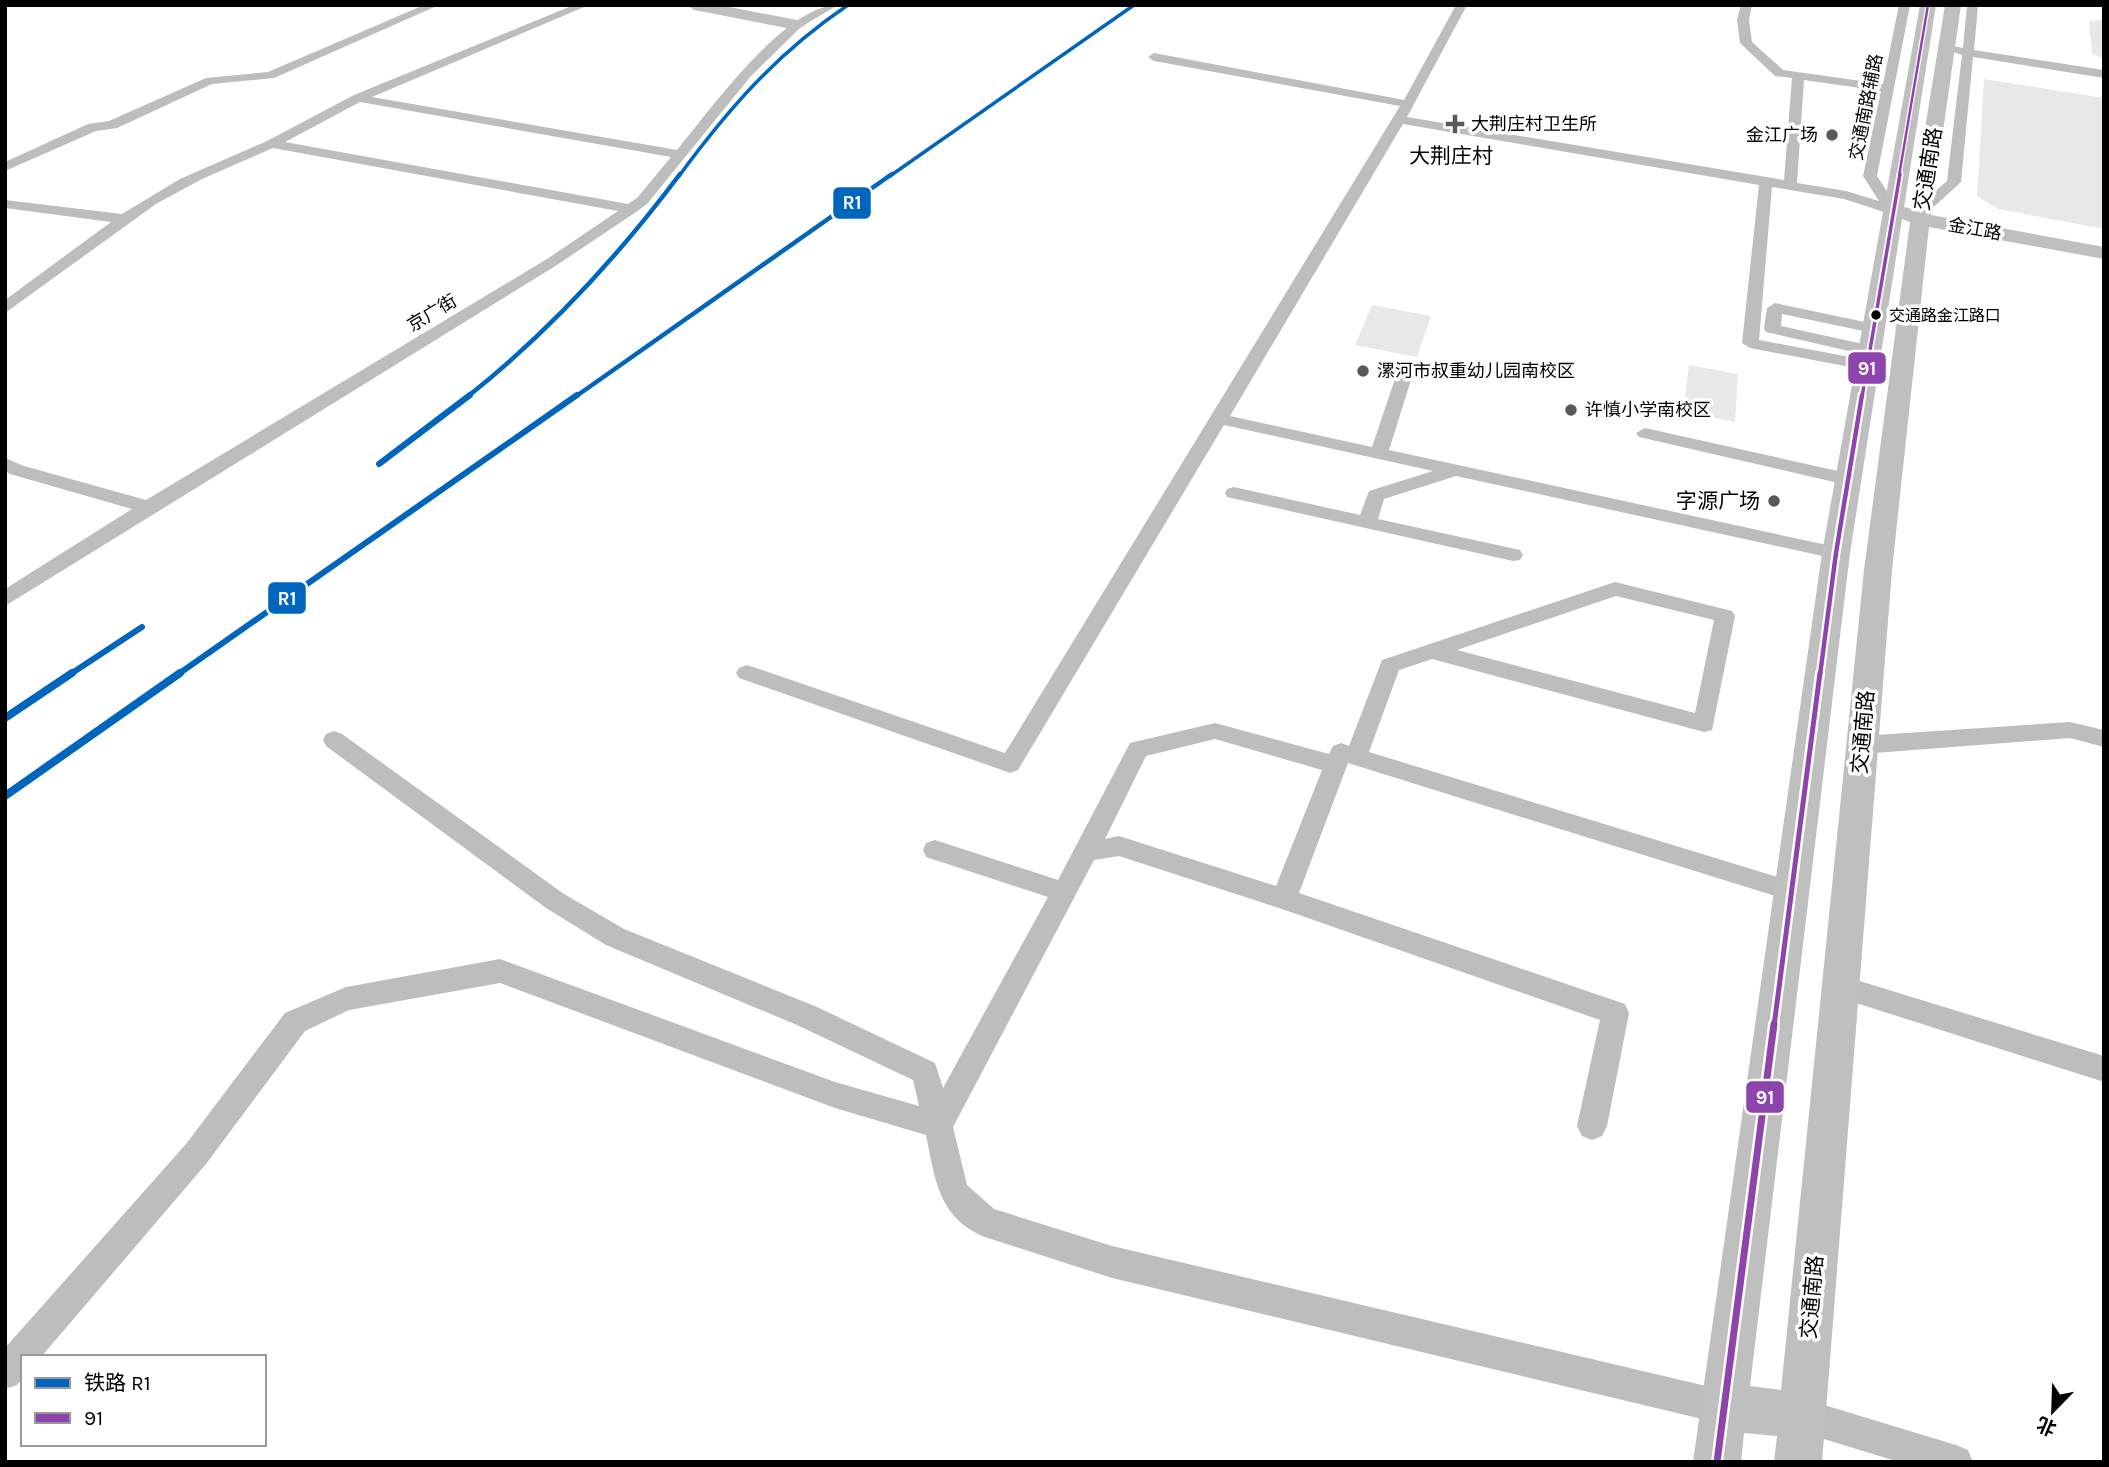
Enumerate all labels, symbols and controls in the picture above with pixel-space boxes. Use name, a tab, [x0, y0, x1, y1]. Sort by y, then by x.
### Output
street label: 交通南路辅路	[1845, 52, 1887, 162]
place label: 大荆庄村卫生所	[1471, 113, 1597, 135]
marker: 大荆庄村卫生所	[1445, 114, 1465, 134]
place label: 金江广场	[1746, 124, 1818, 146]
street label: 交通南路	[1910, 126, 1946, 212]
marker: 金江广场	[1824, 127, 1840, 143]
district label: 大荆庄村	[1409, 144, 1493, 168]
line badge: R1	[832, 186, 872, 220]
text: R1	[842, 192, 862, 214]
street label: 金江路	[1947, 213, 2003, 245]
street label: 京广街	[403, 290, 461, 336]
place label: 交通路金江路口	[1889, 306, 2001, 325]
marker: 交通路金江路口	[1869, 308, 1883, 322]
line badge: 91	[1847, 351, 1887, 385]
text: 91	[1858, 358, 1876, 380]
place label: 漯河市叔重幼儿园南校区	[1377, 360, 1575, 382]
marker: 漯河市叔重幼儿园南校区	[1355, 363, 1371, 379]
place label: 许慎小学南校区	[1585, 399, 1711, 421]
marker: 许慎小学南校区	[1563, 402, 1579, 418]
place label: 字源广场	[1676, 489, 1760, 513]
marker: 字源广场	[1766, 493, 1782, 509]
line badge: R1	[267, 581, 307, 615]
text: R1	[277, 588, 297, 610]
street label: 交通南路	[1847, 689, 1879, 775]
line badge: 91	[1745, 1080, 1785, 1114]
text: 91	[1756, 1087, 1774, 1109]
street label: 交通南路	[1796, 1254, 1828, 1340]
legend	[21, 1355, 266, 1446]
text: 铁路 R1	[84, 1371, 151, 1395]
north arrow	[2018, 1376, 2088, 1446]
text: 91	[84, 1406, 103, 1430]
text: 北	[2034, 1412, 2060, 1440]

